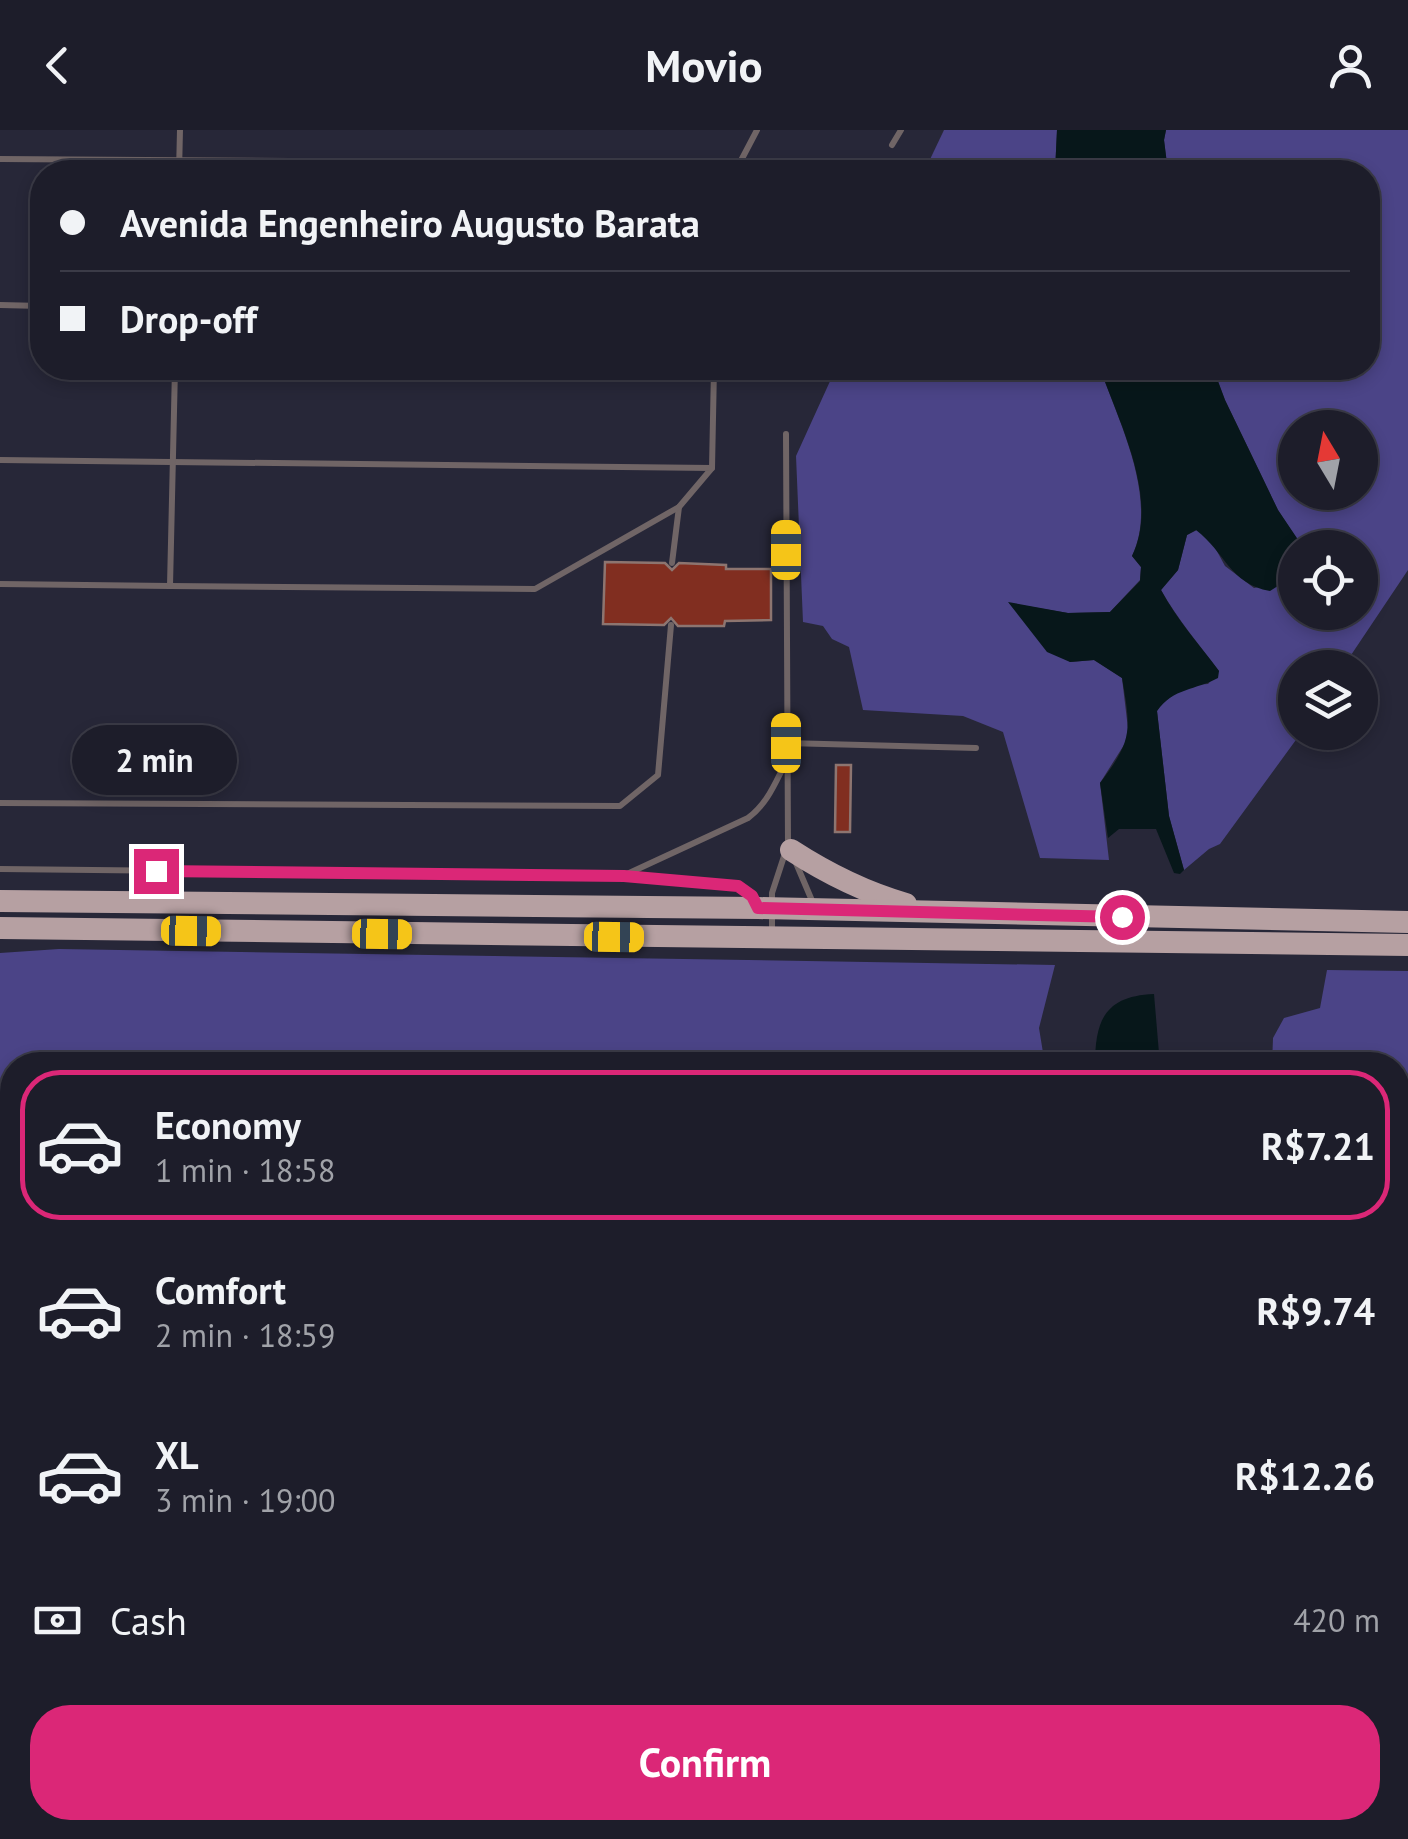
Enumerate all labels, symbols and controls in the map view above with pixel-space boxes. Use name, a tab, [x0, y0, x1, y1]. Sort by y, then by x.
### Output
text: Movio	[645, 36, 763, 94]
icon: back	[30, 38, 85, 93]
icon: person	[1323, 38, 1378, 93]
text: Avenida Engenheiro Augusto Barata	[120, 198, 700, 247]
text: Drop-off	[120, 294, 257, 343]
north arrow	[1278, 410, 1378, 510]
map controls	[1278, 410, 1378, 750]
car	[771, 520, 801, 580]
button: locate	[1278, 530, 1378, 630]
button: layers	[1278, 650, 1378, 750]
car	[771, 713, 801, 773]
callout: 2 min	[74, 726, 238, 796]
text: 2 min	[115, 739, 194, 781]
route end	[134, 849, 179, 894]
route start	[1100, 895, 1145, 940]
car	[161, 915, 221, 947]
car	[352, 918, 412, 950]
car	[584, 921, 644, 953]
icon: car	[35, 1100, 125, 1190]
text: Economy	[155, 1100, 301, 1149]
text: R$7.21	[1261, 1121, 1375, 1170]
text: 1 min · 18:58	[155, 1149, 335, 1191]
icon: car	[35, 1265, 125, 1355]
text: Comfort	[155, 1265, 286, 1314]
text: R$9.74	[1257, 1286, 1375, 1335]
text: 2 min · 18:59	[155, 1314, 335, 1356]
icon: car	[35, 1430, 125, 1520]
text: XL	[155, 1430, 199, 1479]
text: R$12.26	[1235, 1451, 1375, 1500]
text: 3 min · 19:00	[155, 1479, 335, 1521]
icon: cash	[30, 1593, 85, 1648]
text: Cash	[110, 1596, 187, 1645]
text: 420 m	[1293, 1599, 1380, 1641]
button: Confirm	[30, 1705, 1380, 1820]

